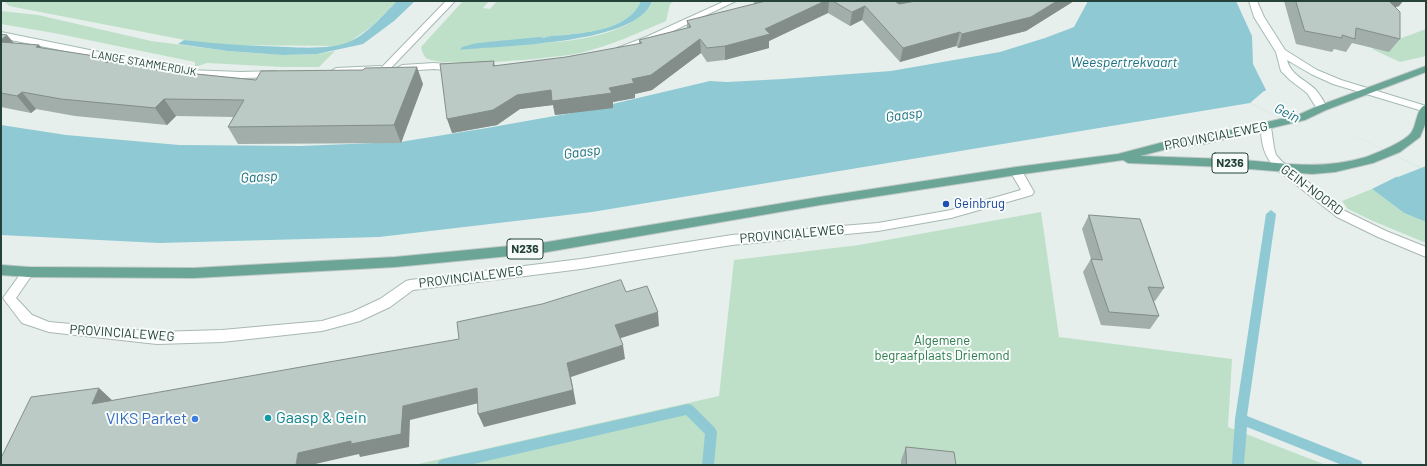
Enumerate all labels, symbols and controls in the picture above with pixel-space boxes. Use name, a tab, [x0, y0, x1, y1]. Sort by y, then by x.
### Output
street label: LANGE STAMMERDIJK	[90, 47, 198, 79]
water label: Weespertrekvaart	[1071, 54, 1177, 70]
water label: Gein	[1271, 100, 1303, 126]
water label: Gaasp	[885, 104, 923, 126]
street label: PROVINCIALEWEG	[1163, 118, 1269, 154]
water label: Gaasp	[563, 141, 601, 163]
road number: N236	[1212, 153, 1248, 173]
street label: GEIN-NOORD	[1278, 161, 1346, 219]
water label: Gaasp	[240, 168, 278, 186]
place label: Geinbrug	[954, 196, 1005, 212]
marker: Geinbrug	[941, 199, 951, 209]
street label: PROVINCIALEWEG	[739, 222, 845, 246]
road number: N236	[507, 239, 543, 259]
street label: PROVINCIALEWEG	[418, 263, 524, 291]
street label: PROVINCIALEWEG	[69, 322, 175, 344]
park label: Algemene begraafplaats Driemond	[874, 333, 1010, 364]
place label: Gaasp & Gein	[276, 408, 367, 428]
place label: VIKS Parket	[106, 409, 187, 429]
marker: Gaasp & Gein	[263, 413, 273, 423]
marker: VIKS Parket	[190, 414, 200, 424]

